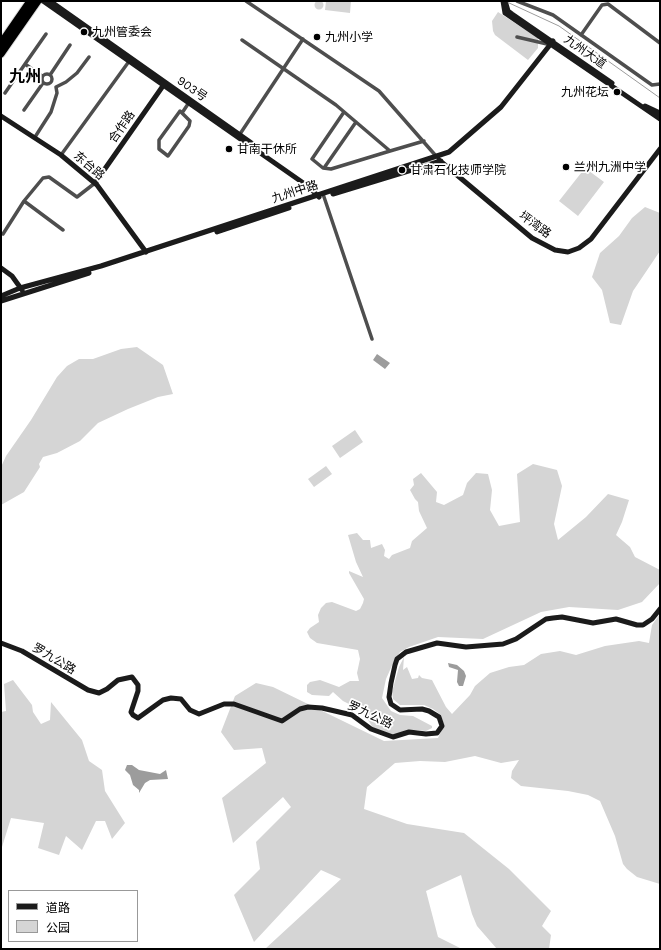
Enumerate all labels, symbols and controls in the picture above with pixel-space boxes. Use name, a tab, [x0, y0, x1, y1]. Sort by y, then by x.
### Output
place label: 九州管委会	[92, 25, 152, 39]
marker: 九州管委会	[79, 27, 89, 37]
place label: 九州小学	[325, 30, 373, 44]
marker: 九州小学	[312, 32, 322, 42]
street label: 九州大道	[561, 32, 609, 72]
district label: 九州	[9, 67, 41, 87]
street label: 903号	[174, 73, 210, 105]
place label: 九州花坛	[561, 85, 609, 99]
marker: 九州花坛	[612, 87, 622, 97]
street label: 合作路	[106, 108, 138, 146]
place label: 甘南干休所	[237, 142, 297, 156]
marker: 甘南干休所	[224, 144, 234, 154]
street label: 东台路	[71, 149, 107, 183]
place label: 兰州九洲中学	[574, 160, 646, 174]
marker: 兰州九洲中学	[561, 162, 571, 172]
place label: 甘肃石化技师学院	[410, 163, 506, 177]
marker: 甘肃石化技师学院	[397, 165, 407, 175]
street label: 九州中路	[270, 178, 320, 206]
street label: 坪湾路	[516, 209, 554, 241]
street label: 罗九公路	[30, 640, 78, 678]
street label: 罗九公路	[345, 698, 395, 732]
legend	[8, 890, 138, 942]
text: 道路	[46, 901, 70, 915]
text: 公园	[46, 921, 70, 935]

